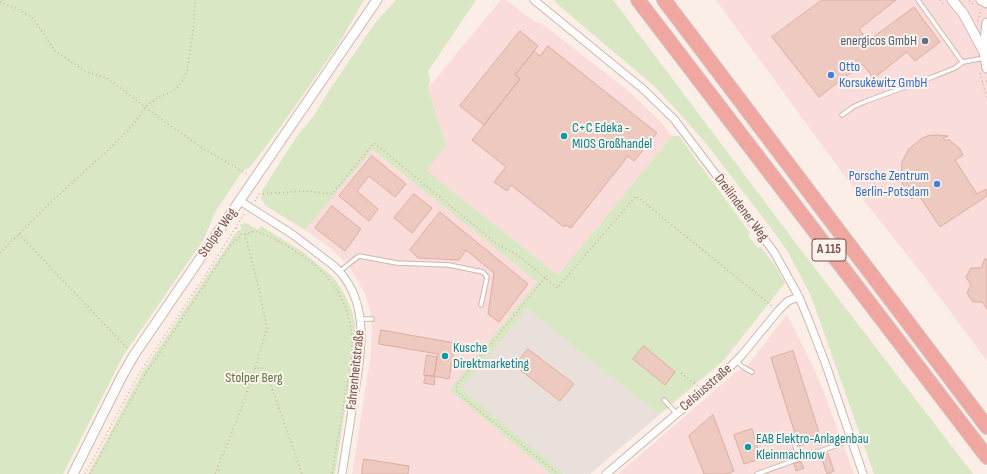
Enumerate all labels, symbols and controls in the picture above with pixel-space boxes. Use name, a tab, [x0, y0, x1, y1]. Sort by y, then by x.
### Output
place label: energicos GmbH	[840, 33, 917, 49]
marker: energicos GmbH	[920, 36, 930, 46]
place label: Otto Korsukéwitz GmbH	[839, 59, 927, 92]
marker: Otto Korsukéwitz GmbH	[826, 70, 836, 80]
place label: C+C Edeka - MIOS Großhandel	[572, 120, 652, 152]
marker: C+C Edeka - MIOS Großhandel	[559, 131, 569, 141]
place label: Porsche Zentrum Berlin-Potsdam	[849, 168, 929, 200]
street label: Dreilindener Weg	[710, 171, 772, 245]
marker: Porsche Zentrum Berlin-Potsdam	[932, 179, 942, 189]
street label: Stolper Weg	[195, 205, 241, 261]
road number: A 115	[812, 239, 846, 261]
street label: Fahrenheitstraße	[343, 329, 369, 411]
place label: Kusche Direktmarketing	[453, 340, 529, 372]
marker: Kusche Direktmarketing	[440, 351, 450, 361]
street label: Celsiusstraße	[677, 361, 735, 415]
park label: Stolper Berg	[225, 370, 283, 386]
place label: EAB Elektro-Anlagenbau Kleinmachnow	[756, 431, 869, 464]
marker: EAB Elektro-Anlagenbau Kleinmachnow	[743, 442, 753, 452]

